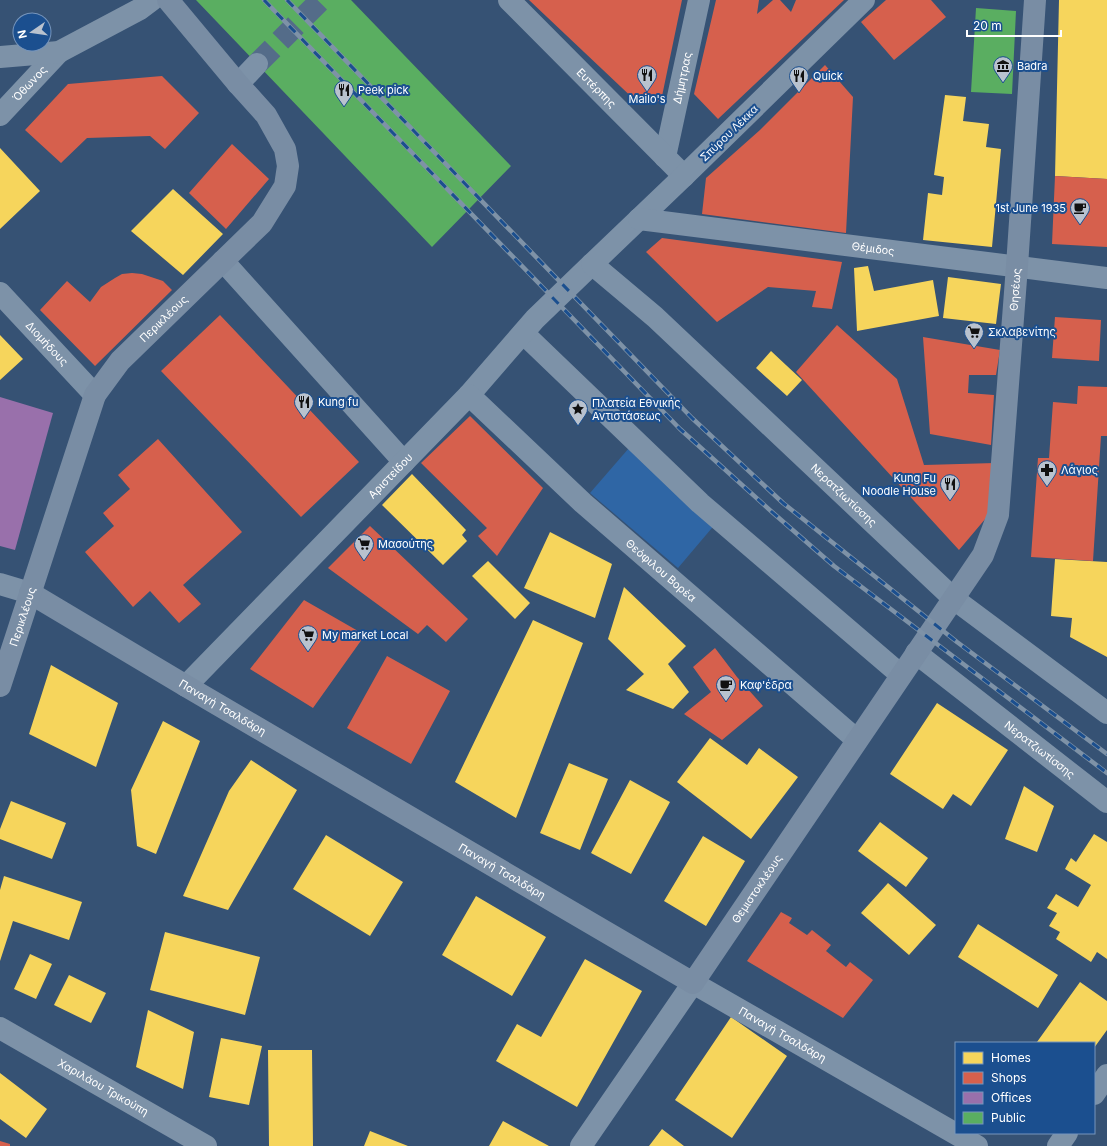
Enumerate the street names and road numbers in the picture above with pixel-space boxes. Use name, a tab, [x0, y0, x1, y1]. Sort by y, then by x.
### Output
street label: Δήμητρας	[670, 51, 695, 105]
street label: Όθωνος	[9, 63, 50, 105]
street label: Ευτέρπης	[574, 65, 619, 111]
street label: Σπύρου Λέκκα	[697, 102, 761, 164]
street label: Θέμιδος	[851, 239, 895, 258]
street label: Θησέως	[1007, 268, 1024, 311]
street label: Περικλέους	[137, 292, 191, 345]
street label: Διομήδους	[23, 318, 71, 369]
street label: Αριστείδου	[365, 450, 416, 502]
street label: Νερατζιωτίσσης	[808, 461, 880, 530]
street label: Θεόφιλου Βορέα	[623, 536, 699, 605]
street label: Περικλέους	[6, 585, 39, 648]
street label: Παναγή Τσαλδάρη	[176, 676, 269, 738]
street label: Νερατζιωτίσσης	[1002, 718, 1078, 781]
street label: Παναγή Τσαλδάρη	[456, 840, 548, 902]
street label: Θεμιστοκλέους	[729, 852, 785, 926]
street label: Παναγή Τσαλδάρη	[736, 1004, 829, 1065]
street label: Χαριλάου Τρικούπη	[55, 1056, 151, 1119]

